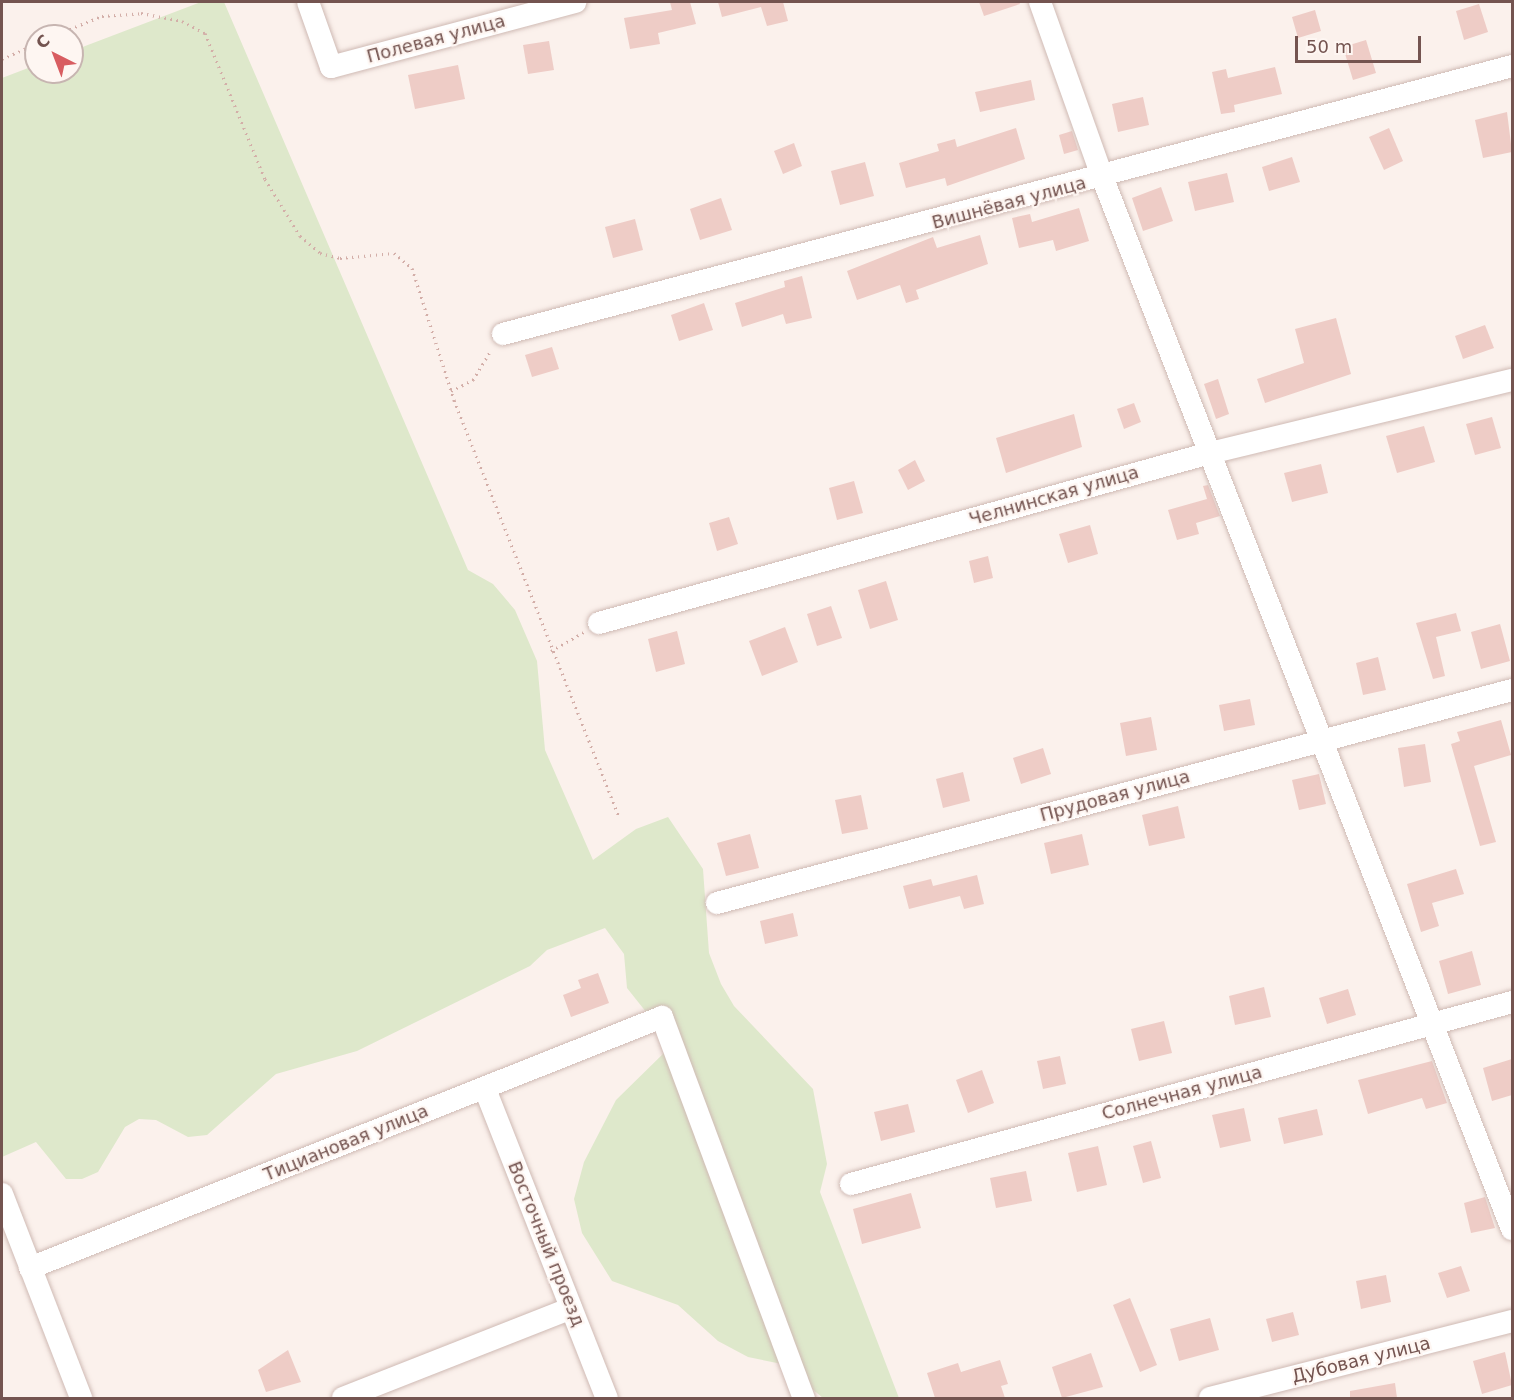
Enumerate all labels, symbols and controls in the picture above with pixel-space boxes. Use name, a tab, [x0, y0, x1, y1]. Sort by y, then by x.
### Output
street label: Полевая улица	[364, 10, 508, 68]
north arrow	[24, 24, 84, 84]
scale bar	[1298, 24, 1424, 62]
text: С	[32, 31, 54, 53]
text: 50 m	[1306, 36, 1352, 57]
street label: Вишнёвая улица	[930, 172, 1088, 234]
street label: Челнинская улица	[967, 461, 1141, 531]
street label: Прудовая улица	[1038, 766, 1192, 826]
street label: Солнечная улица	[1099, 1061, 1265, 1125]
street label: Тициановая улица	[260, 1100, 432, 1186]
street label: Восточный проезд	[503, 1158, 589, 1330]
street label: Дубовая улица	[1289, 1332, 1433, 1388]

